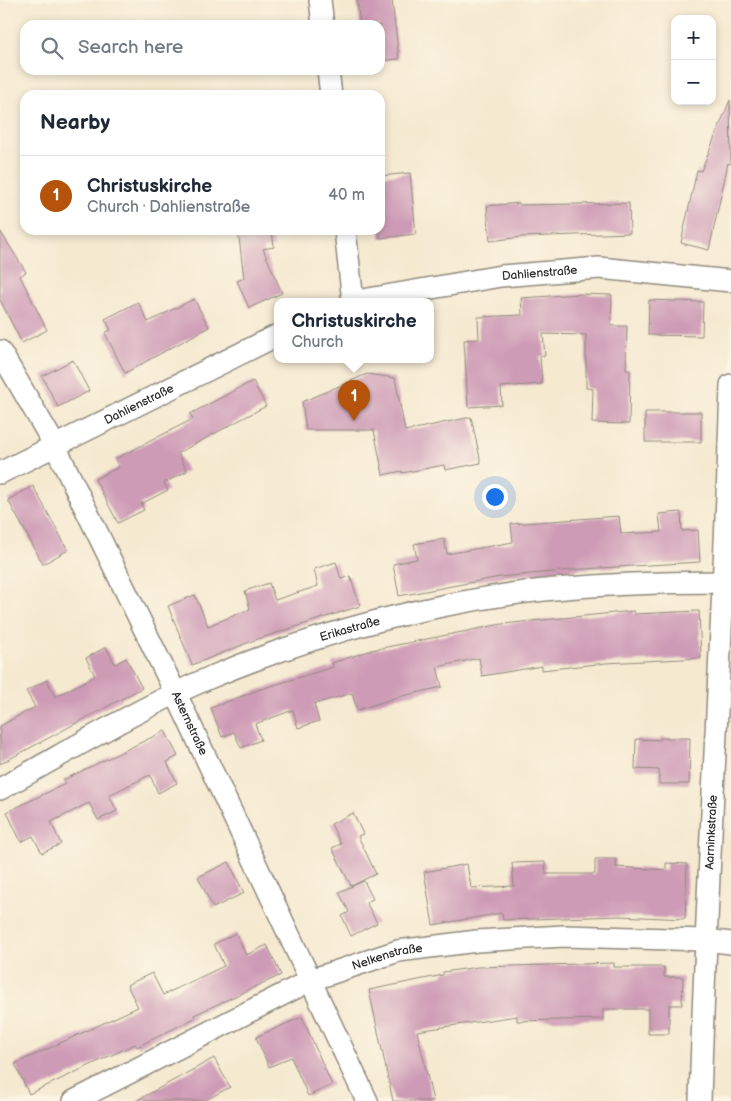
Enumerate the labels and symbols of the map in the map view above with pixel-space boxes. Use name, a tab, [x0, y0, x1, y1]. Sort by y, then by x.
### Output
street label: Dahlienstraße	[501, 262, 578, 283]
pin: 1	[338, 380, 370, 421]
street label: Dahlienstraße	[102, 381, 176, 428]
your location	[482, 484, 508, 510]
street label: Erikastraße	[318, 613, 382, 645]
street label: Asternstraße	[168, 689, 211, 758]
street label: Aarninkstraße	[702, 794, 720, 870]
street label: Nelkenstraße	[350, 940, 423, 973]

